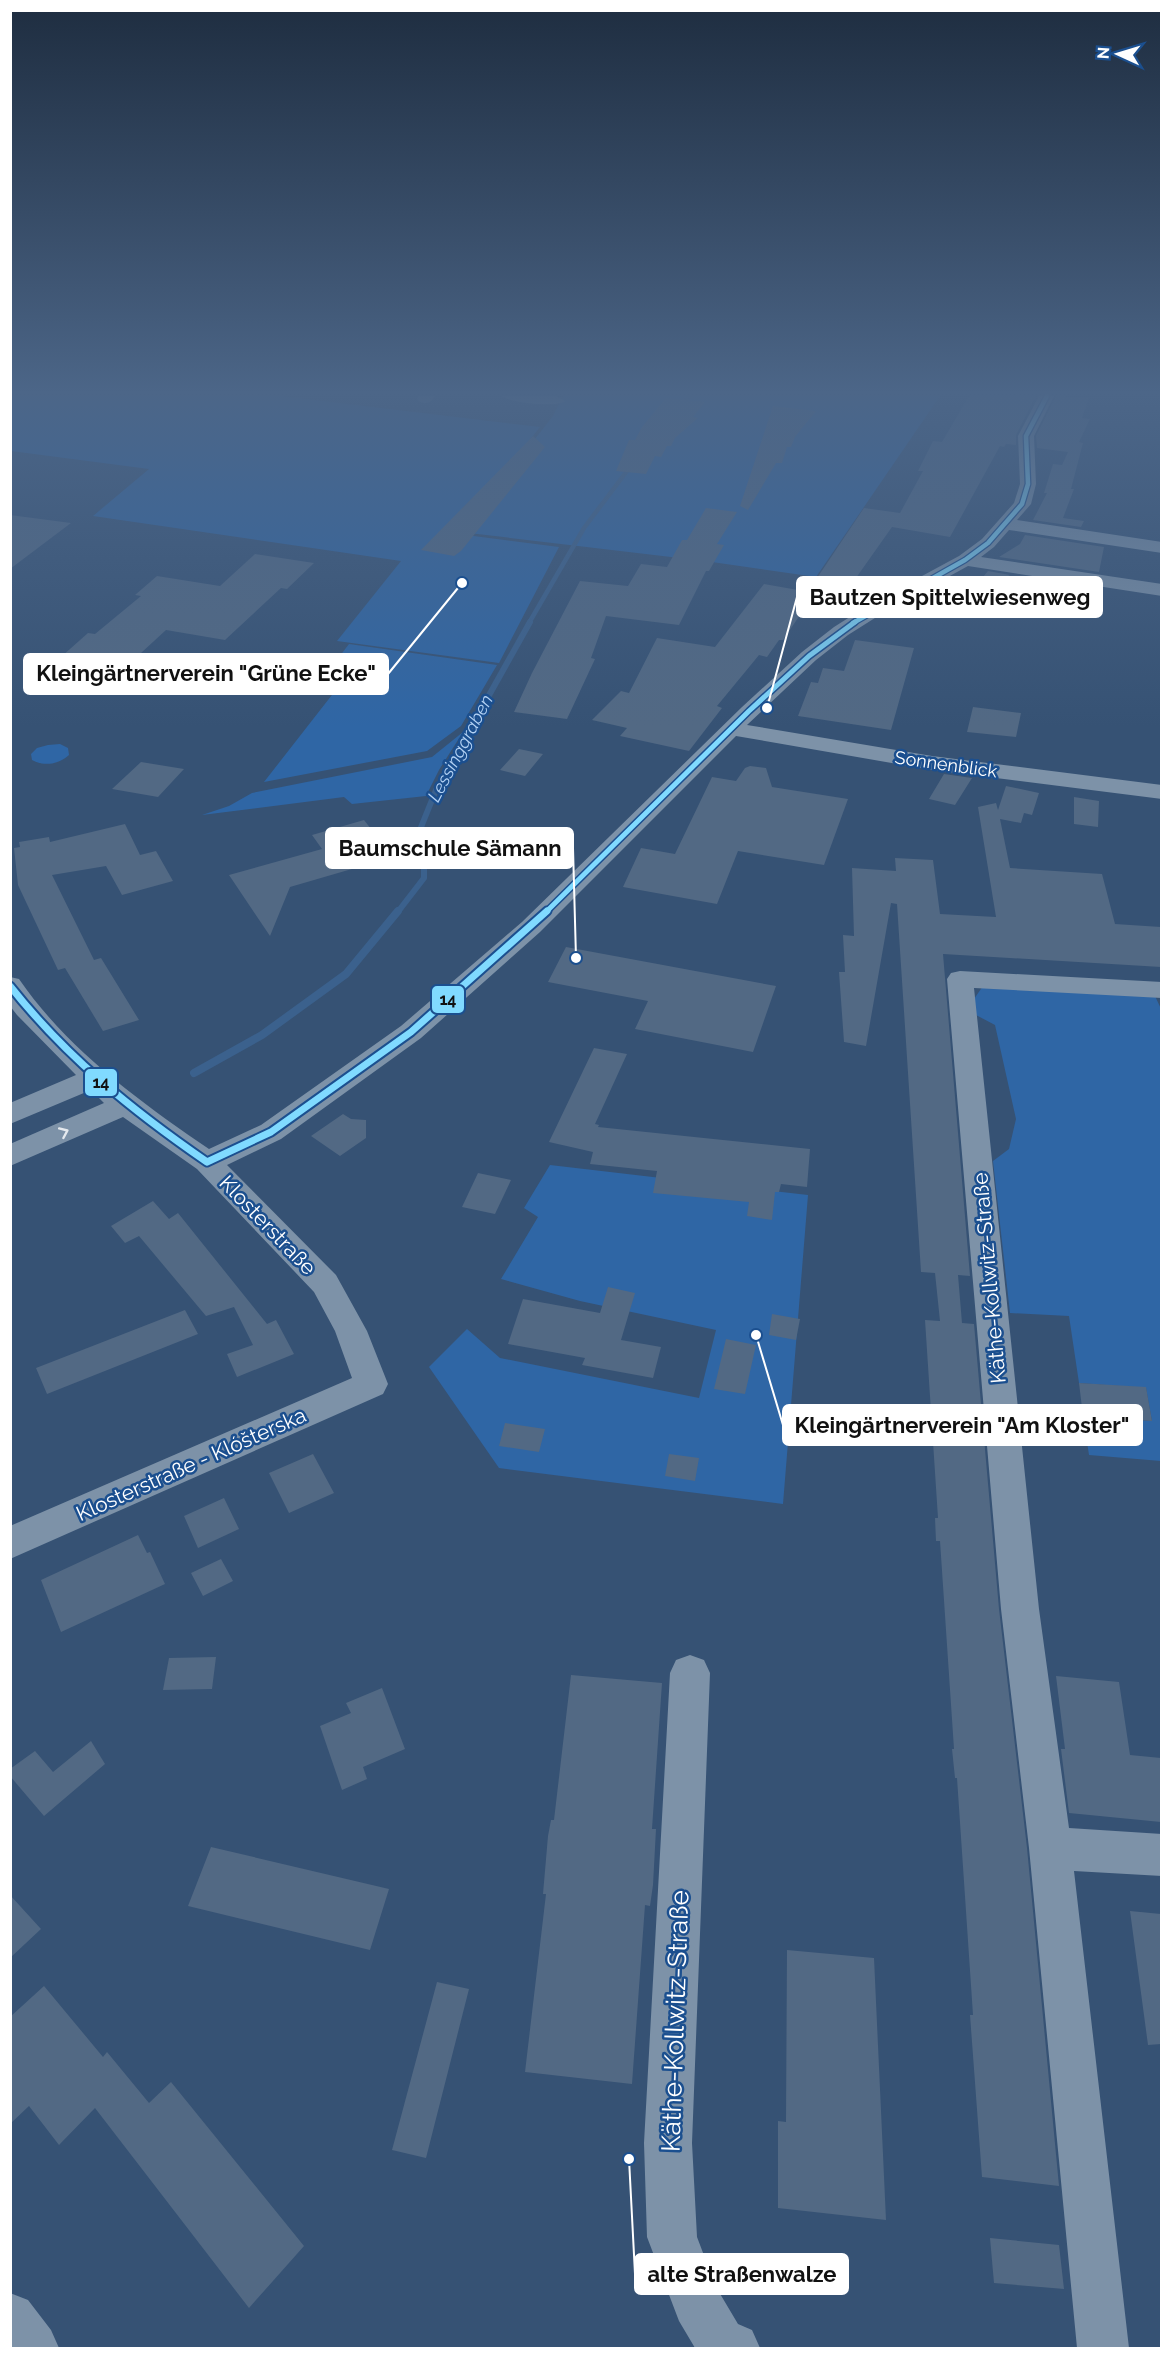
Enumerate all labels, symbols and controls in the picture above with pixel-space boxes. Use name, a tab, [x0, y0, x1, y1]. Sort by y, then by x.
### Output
north arrow	[1088, 24, 1148, 84]
text: N	[1094, 46, 1113, 60]
callout: Bautzen Spittelwiesenweg	[797, 577, 1102, 617]
text: Bautzen Spittelwiesenweg	[810, 584, 1090, 610]
callout: Kleingärtnerverein "Grüne Ecke"	[24, 654, 388, 694]
text: Kleingärtnerverein "Grüne Ecke"	[36, 660, 376, 686]
water label: Lessinggraben	[423, 691, 497, 805]
street label: Sonnenblick	[894, 746, 999, 782]
callout: Baumschule Sämann	[326, 828, 573, 868]
text: Baumschule Sämann	[338, 835, 562, 861]
line badge: 14	[431, 985, 465, 1014]
text: 14	[439, 990, 457, 1009]
line badge: 14	[84, 1068, 118, 1097]
text: 14	[92, 1073, 110, 1092]
one-way arrow	[58, 1128, 69, 1140]
street label: Klosterstraße	[214, 1170, 322, 1280]
street label: Käthe-Kollwitz-Straße	[967, 1172, 1011, 1384]
street label: Klosterstraße - Klóšterska	[72, 1402, 310, 1526]
callout: Kleingärtnerverein "Am Kloster"	[783, 1405, 1142, 1445]
text: Kleingärtnerverein "Am Kloster"	[795, 1412, 1129, 1438]
street label: Käthe-Kollwitz-Straße	[655, 1890, 695, 2152]
callout: alte Straßenwalze	[635, 2254, 848, 2294]
text: alte Straßenwalze	[647, 2261, 837, 2287]

